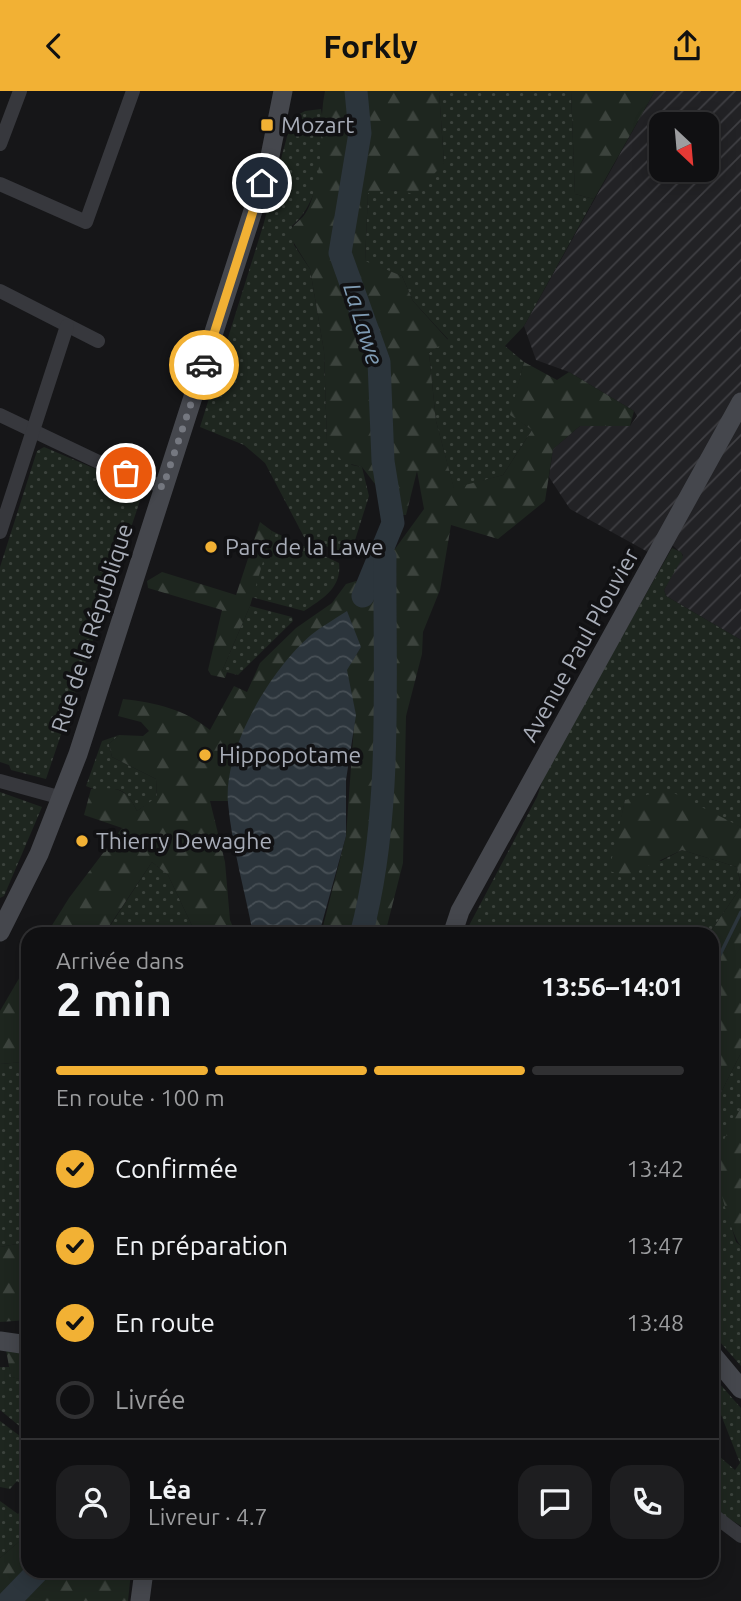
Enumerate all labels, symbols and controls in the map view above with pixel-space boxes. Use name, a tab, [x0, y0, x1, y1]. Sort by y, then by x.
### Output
icon: back	[35, 27, 73, 65]
icon: share	[668, 27, 706, 65]
text: Forkly	[323, 28, 418, 64]
place label: Mozart	[281, 112, 354, 137]
north arrow	[649, 112, 719, 182]
map controls	[649, 112, 719, 182]
marker: Mozart	[259, 117, 275, 133]
pin	[232, 153, 292, 213]
icon: home	[243, 164, 281, 202]
water label: La Lawe	[338, 280, 389, 368]
courier	[169, 330, 239, 400]
icon: car	[185, 346, 223, 384]
pin	[96, 443, 156, 503]
icon: bag	[107, 454, 145, 492]
street label: Rue de la République	[46, 520, 137, 735]
place label: Parc de la Lawe	[225, 534, 384, 559]
marker: Parc de la Lawe	[203, 539, 219, 555]
street label: Avenue Paul Plouvier	[516, 544, 643, 746]
place label: Hippopotame	[219, 742, 361, 767]
marker: Hippopotame	[197, 747, 213, 763]
place label: Thierry Dewaghe	[96, 828, 272, 853]
marker: Thierry Dewaghe	[74, 833, 90, 849]
text: Arrivée dans	[56, 948, 184, 973]
text: 13:56–14:01	[541, 972, 684, 1001]
text: 2 min	[56, 973, 172, 1025]
text: En route · 100 m	[56, 1085, 225, 1110]
icon: check	[56, 1150, 94, 1188]
text: Confirmée	[115, 1154, 238, 1183]
text: 13:42	[626, 1156, 684, 1181]
icon: check	[56, 1227, 94, 1265]
text: En préparation	[115, 1231, 288, 1260]
text: 13:47	[626, 1233, 684, 1258]
icon: check	[56, 1304, 94, 1342]
text: En route	[115, 1308, 215, 1337]
text: 13:48	[626, 1310, 684, 1335]
text: Livrée	[115, 1385, 186, 1414]
button: person	[56, 1465, 130, 1539]
button: chat	[518, 1465, 592, 1539]
button: phone	[610, 1465, 684, 1539]
text: Léa	[148, 1475, 191, 1504]
text: Livreur · 4.7	[148, 1504, 268, 1529]

